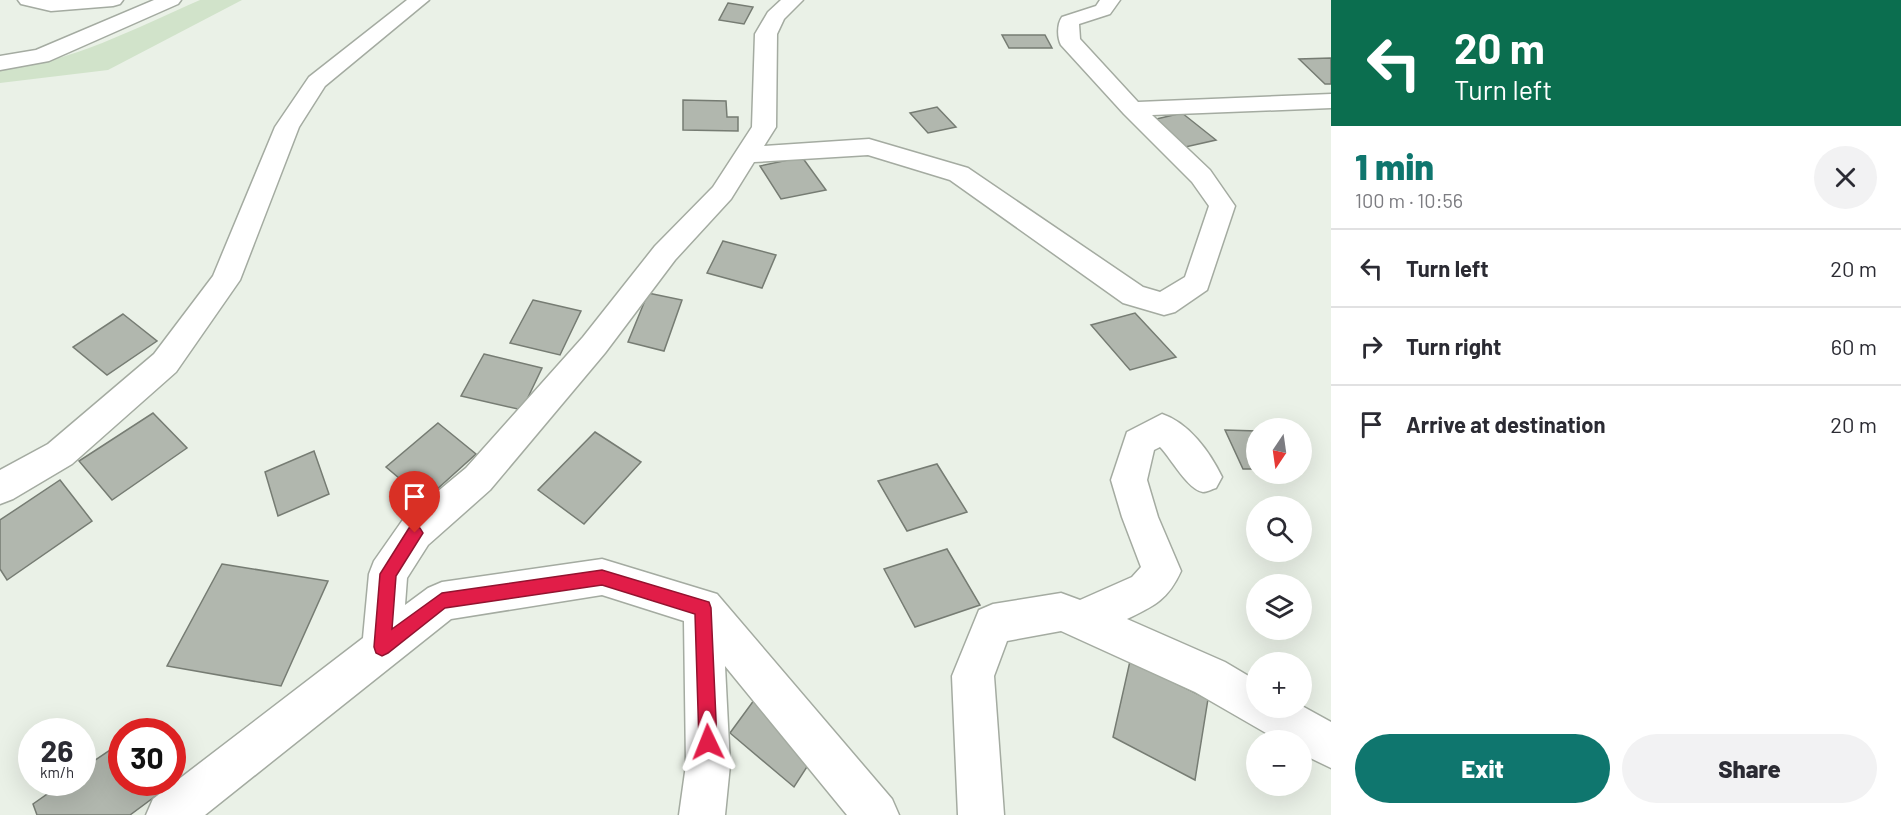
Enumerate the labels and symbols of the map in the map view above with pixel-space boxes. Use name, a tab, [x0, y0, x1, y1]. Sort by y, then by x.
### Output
north arrow	[1246, 418, 1312, 484]
pin	[389, 471, 440, 533]
position arrow	[676, 710, 740, 774]
speed limit sign: 30	[108, 718, 186, 796]

